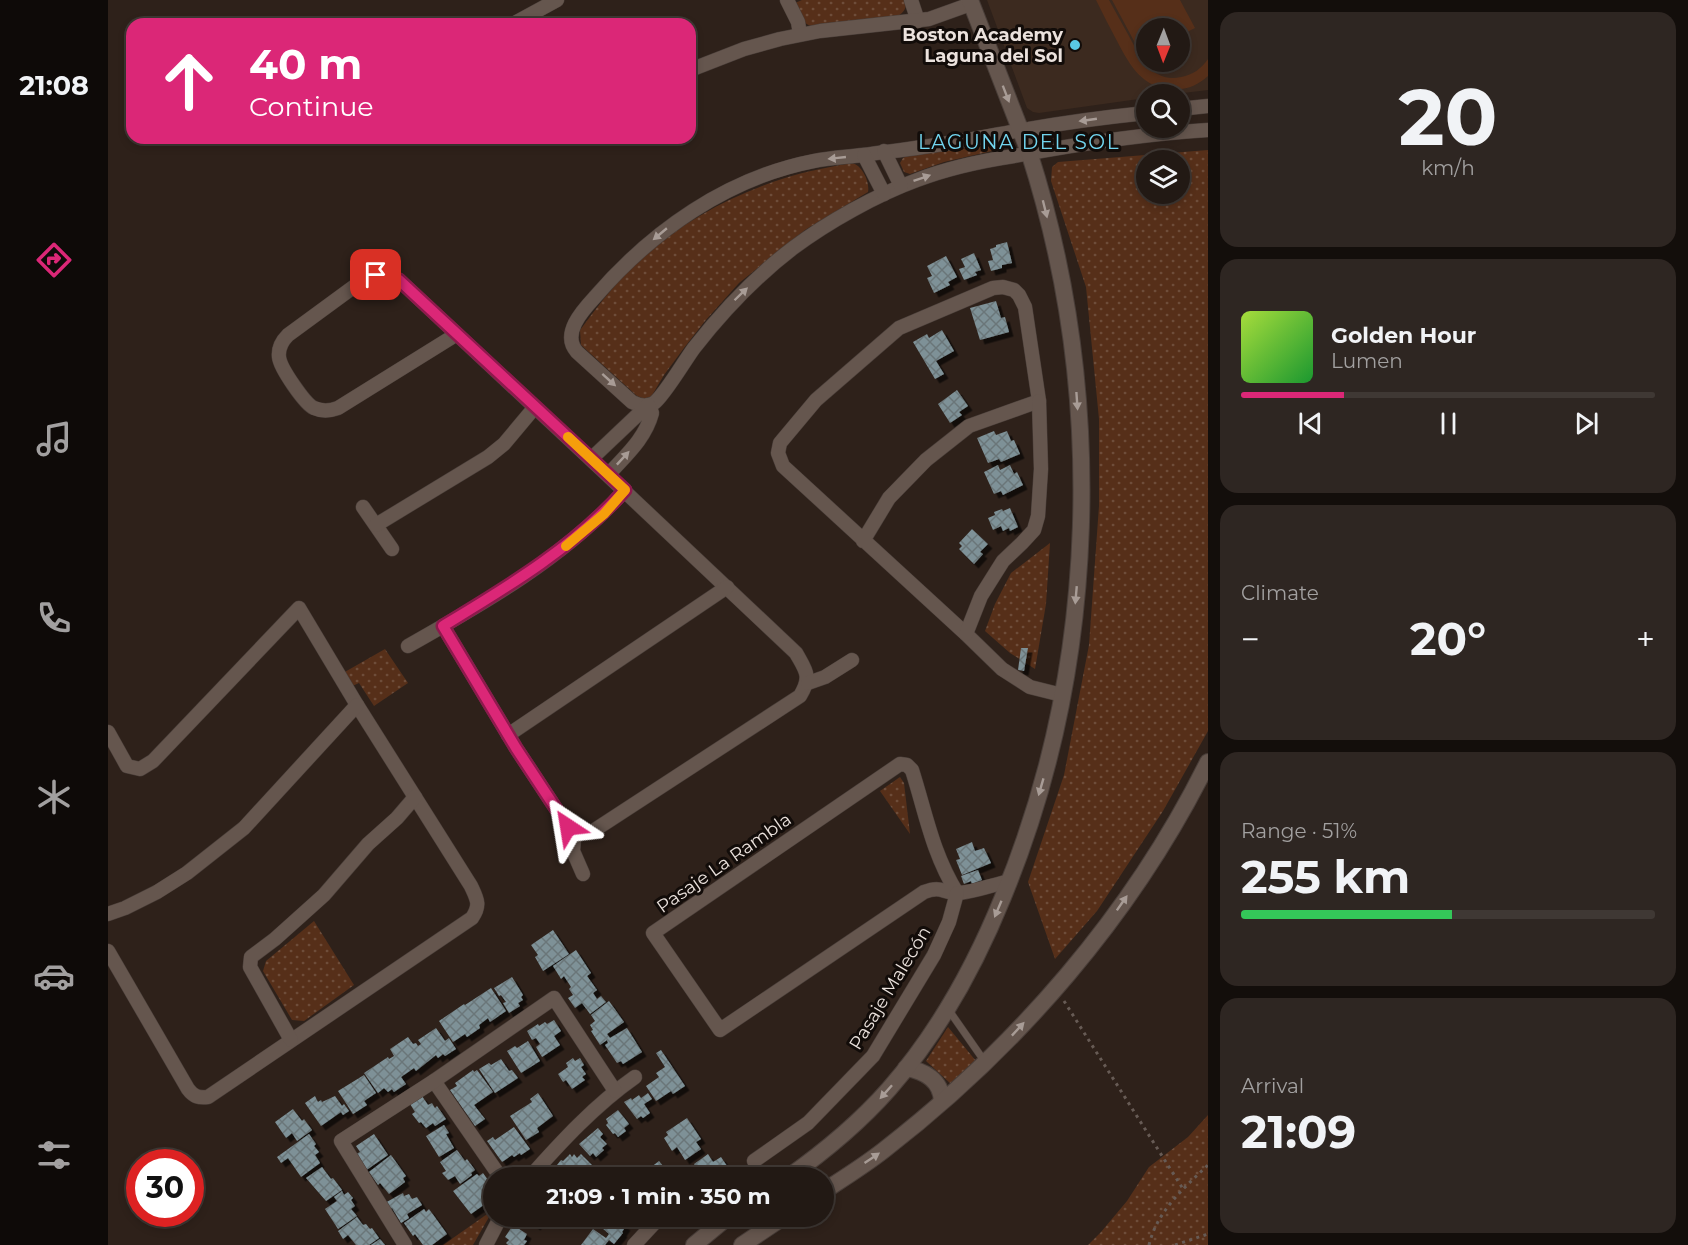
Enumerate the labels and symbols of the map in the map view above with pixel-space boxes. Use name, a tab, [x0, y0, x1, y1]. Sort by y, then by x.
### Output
north arrow	[1136, 18, 1190, 72]
place label: Boston Academy Laguna del Sol	[902, 24, 1063, 67]
marker: Boston Academy Laguna del Sol	[1068, 38, 1082, 52]
one-way arrow	[1002, 85, 1011, 103]
one-way arrow	[1078, 116, 1097, 125]
district label: LAGUNA DEL SOL	[918, 130, 1120, 154]
one-way arrow	[828, 153, 847, 163]
one-way arrow	[913, 173, 931, 183]
one-way arrow	[1041, 199, 1051, 218]
one-way arrow	[653, 227, 668, 239]
pin	[350, 249, 401, 300]
one-way arrow	[734, 287, 748, 301]
one-way arrow	[602, 373, 616, 387]
one-way arrow	[1073, 391, 1082, 410]
one-way arrow	[616, 452, 630, 466]
one-way arrow	[1071, 586, 1081, 605]
one-way arrow	[1036, 778, 1045, 796]
position arrow	[536, 795, 600, 859]
street label: Pasaje La Rambla	[652, 808, 796, 918]
one-way arrow	[1116, 896, 1128, 912]
one-way arrow	[993, 900, 1002, 918]
street label: Pasaje Malecón	[844, 922, 936, 1054]
one-way arrow	[1011, 1022, 1025, 1037]
one-way arrow	[880, 1084, 893, 1099]
speed limit sign: 30	[126, 1149, 204, 1227]
one-way arrow	[864, 1153, 880, 1164]

